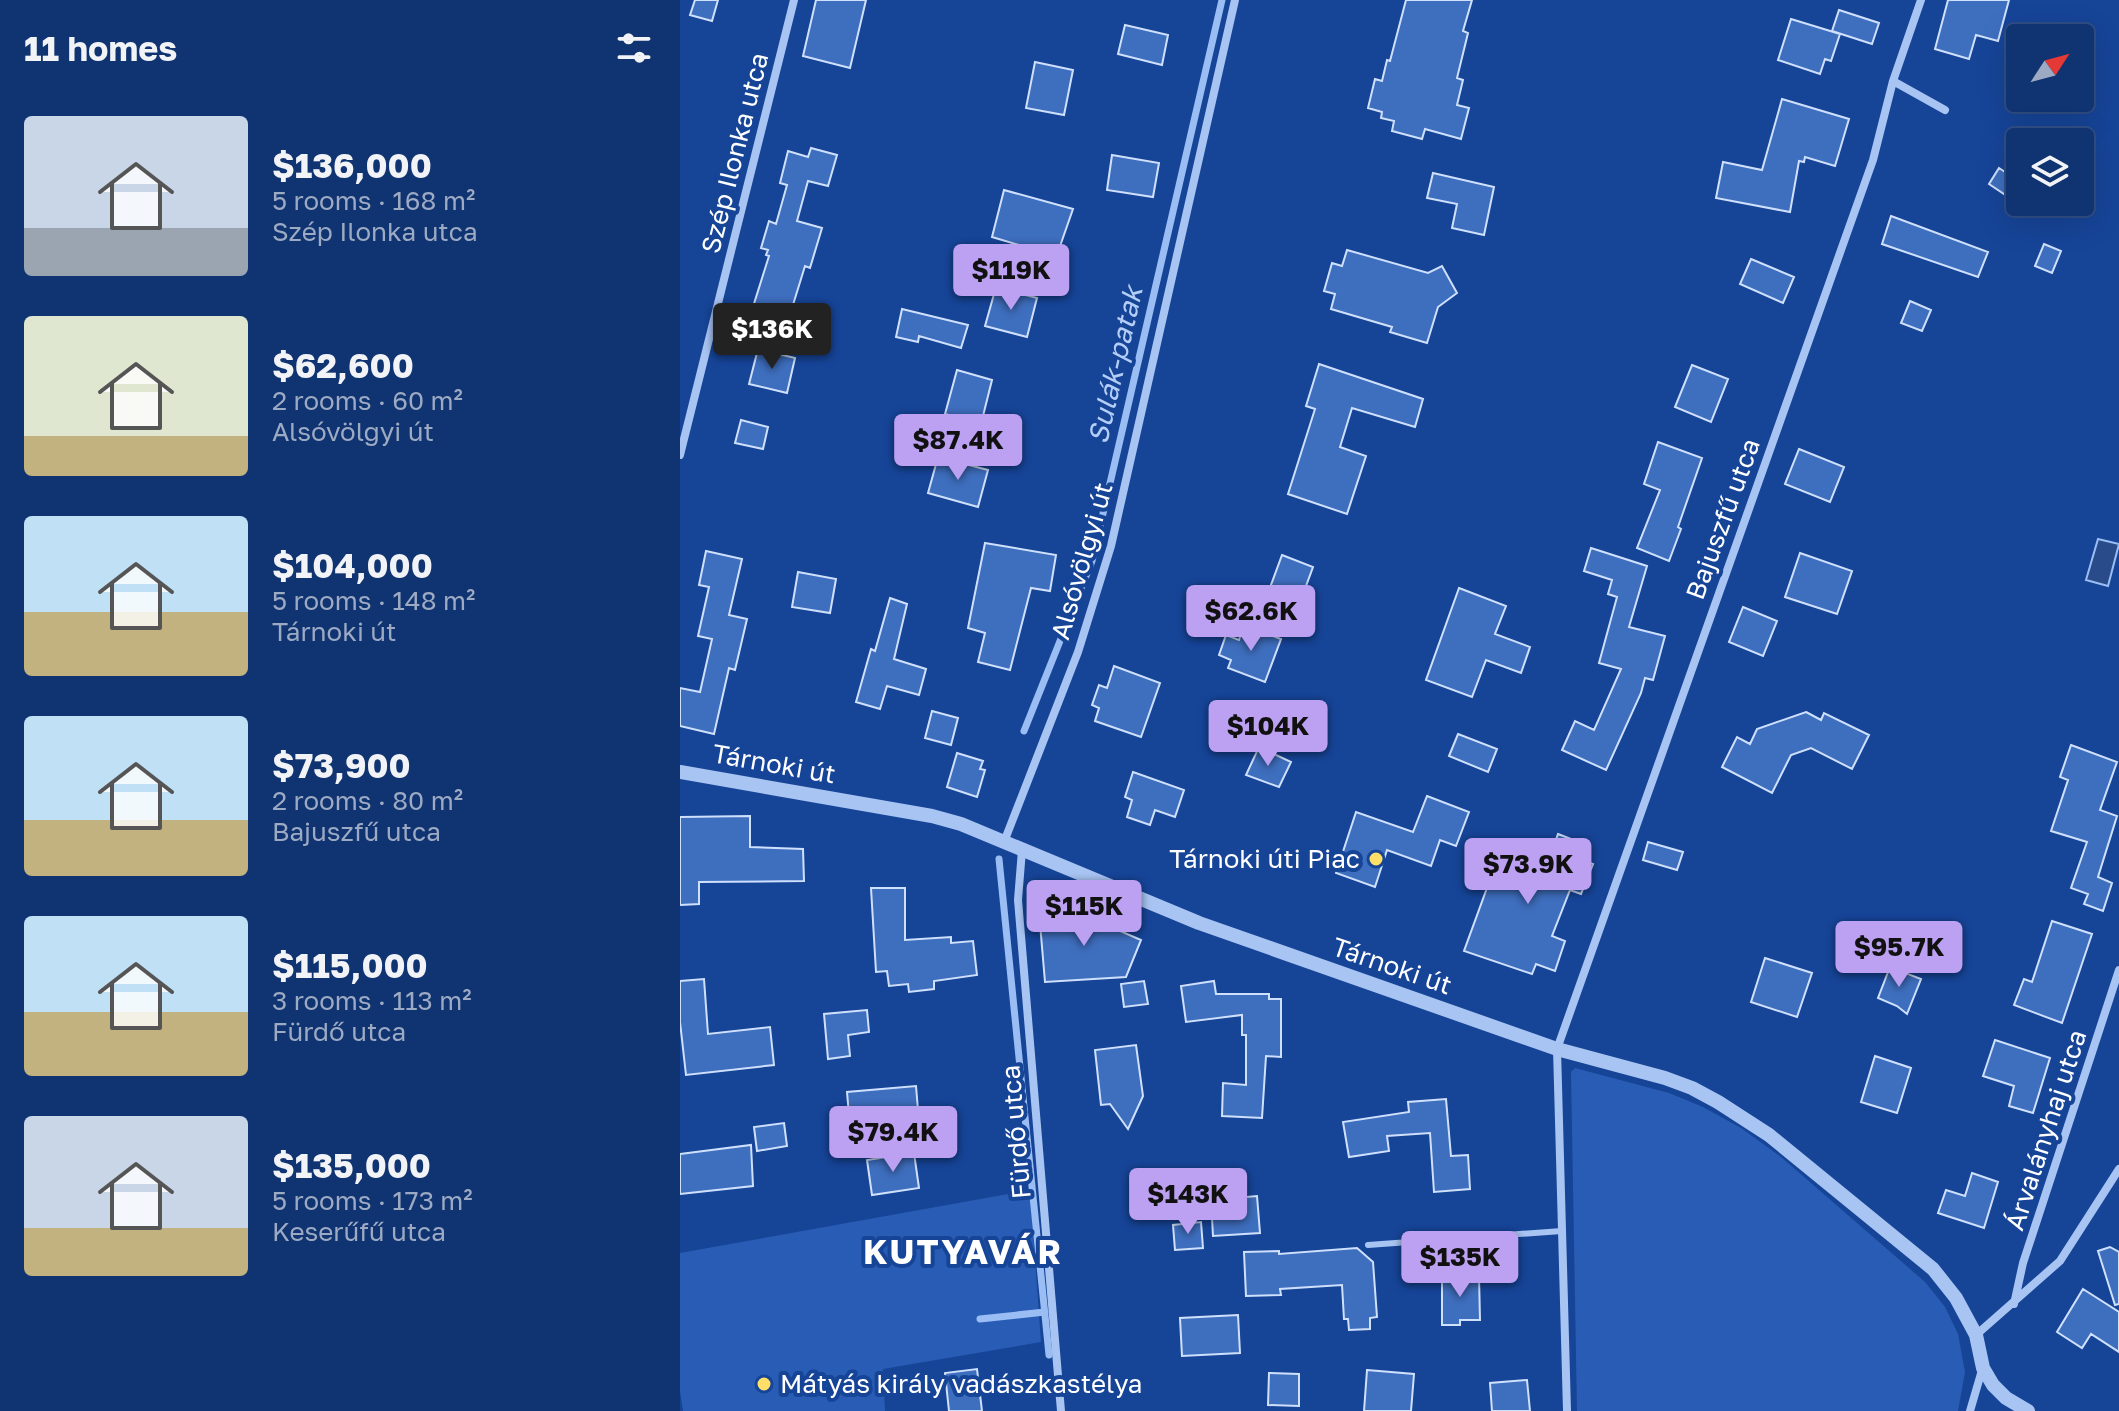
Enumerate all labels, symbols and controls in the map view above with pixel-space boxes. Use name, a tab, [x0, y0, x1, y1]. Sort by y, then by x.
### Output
north arrow	[2006, 24, 2094, 112]
map controls	[2006, 24, 2094, 216]
icon: filters	[612, 26, 656, 70]
text: 11 homes	[24, 28, 177, 68]
street label: Szép Ilonka utca	[695, 49, 774, 256]
button: layers	[2006, 128, 2094, 216]
text: $136,000	[272, 145, 432, 185]
icon: home	[88, 148, 184, 244]
text: 5 rooms · 168 m²	[272, 185, 475, 216]
text: Szép Ilonka utca	[272, 216, 478, 247]
pin: $119K	[955, 244, 1067, 312]
text: $119K	[971, 254, 1051, 285]
water label: Sulák-patak	[1080, 280, 1149, 447]
pin: $136K	[716, 303, 828, 371]
text: $136K	[731, 313, 813, 344]
text: $62,600	[272, 345, 414, 385]
icon: home	[88, 348, 184, 444]
text: 2 rooms · 60 m²	[272, 385, 463, 416]
pin: $87.4K	[893, 414, 1023, 482]
text: Alsóvölgyi út	[272, 416, 434, 447]
text: $87.4K	[912, 424, 1004, 455]
street label: Bajuszfű utca	[1679, 434, 1766, 603]
street label: Alsóvölgyi út	[1044, 479, 1119, 643]
text: $104,000	[272, 545, 433, 585]
icon: home	[88, 548, 184, 644]
text: 5 rooms · 148 m²	[272, 585, 475, 616]
pin: $62.6K	[1186, 585, 1316, 653]
text: $62.6K	[1204, 595, 1298, 626]
text: Tárnoki út	[272, 616, 397, 647]
pin: $104K	[1212, 700, 1324, 768]
text: $104K	[1227, 710, 1309, 741]
street label: Tárnoki út	[710, 737, 838, 790]
text: $73,900	[272, 745, 411, 785]
icon: home	[88, 748, 184, 844]
text: 2 rooms · 80 m²	[272, 785, 463, 816]
text: Bajuszfű utca	[272, 816, 441, 847]
pin: $73.9K	[1463, 838, 1593, 906]
place label: Tárnoki úti Piac	[1169, 843, 1360, 874]
text: $73.9K	[1482, 848, 1574, 879]
marker: Tárnoki úti Piac	[1367, 850, 1385, 868]
pin: $115K	[1028, 880, 1140, 948]
text: $115K	[1045, 890, 1123, 921]
pin: $95.7K	[1834, 921, 1964, 989]
street label: Tárnoki út	[1328, 931, 1456, 1000]
text: $95.7K	[1853, 931, 1945, 962]
text: $115,000	[272, 945, 428, 985]
icon: home	[88, 948, 184, 1044]
text: 3 rooms · 113 m²	[272, 985, 472, 1016]
text: Fürdő utca	[272, 1016, 406, 1047]
street label: Árvalányhaj utca	[1998, 1026, 2093, 1234]
street label: Fürdő utca	[994, 1064, 1037, 1200]
pin: $79.4K	[828, 1106, 958, 1174]
text: $79.4K	[847, 1116, 939, 1147]
text: $135,000	[272, 1145, 431, 1185]
icon: home	[88, 1148, 184, 1244]
pin: $143K	[1132, 1168, 1244, 1236]
text: $143K	[1147, 1178, 1229, 1209]
text: 5 rooms · 173 m²	[272, 1185, 473, 1216]
text: Keserűfű utca	[272, 1216, 446, 1247]
district label: KUTYAVÁR	[863, 1231, 1063, 1271]
pin: $135K	[1404, 1231, 1516, 1299]
text: $135K	[1419, 1241, 1501, 1272]
place label: Mátyás király vadászkastélya	[780, 1368, 1142, 1399]
marker: Mátyás király vadászkastélya	[755, 1375, 773, 1393]

